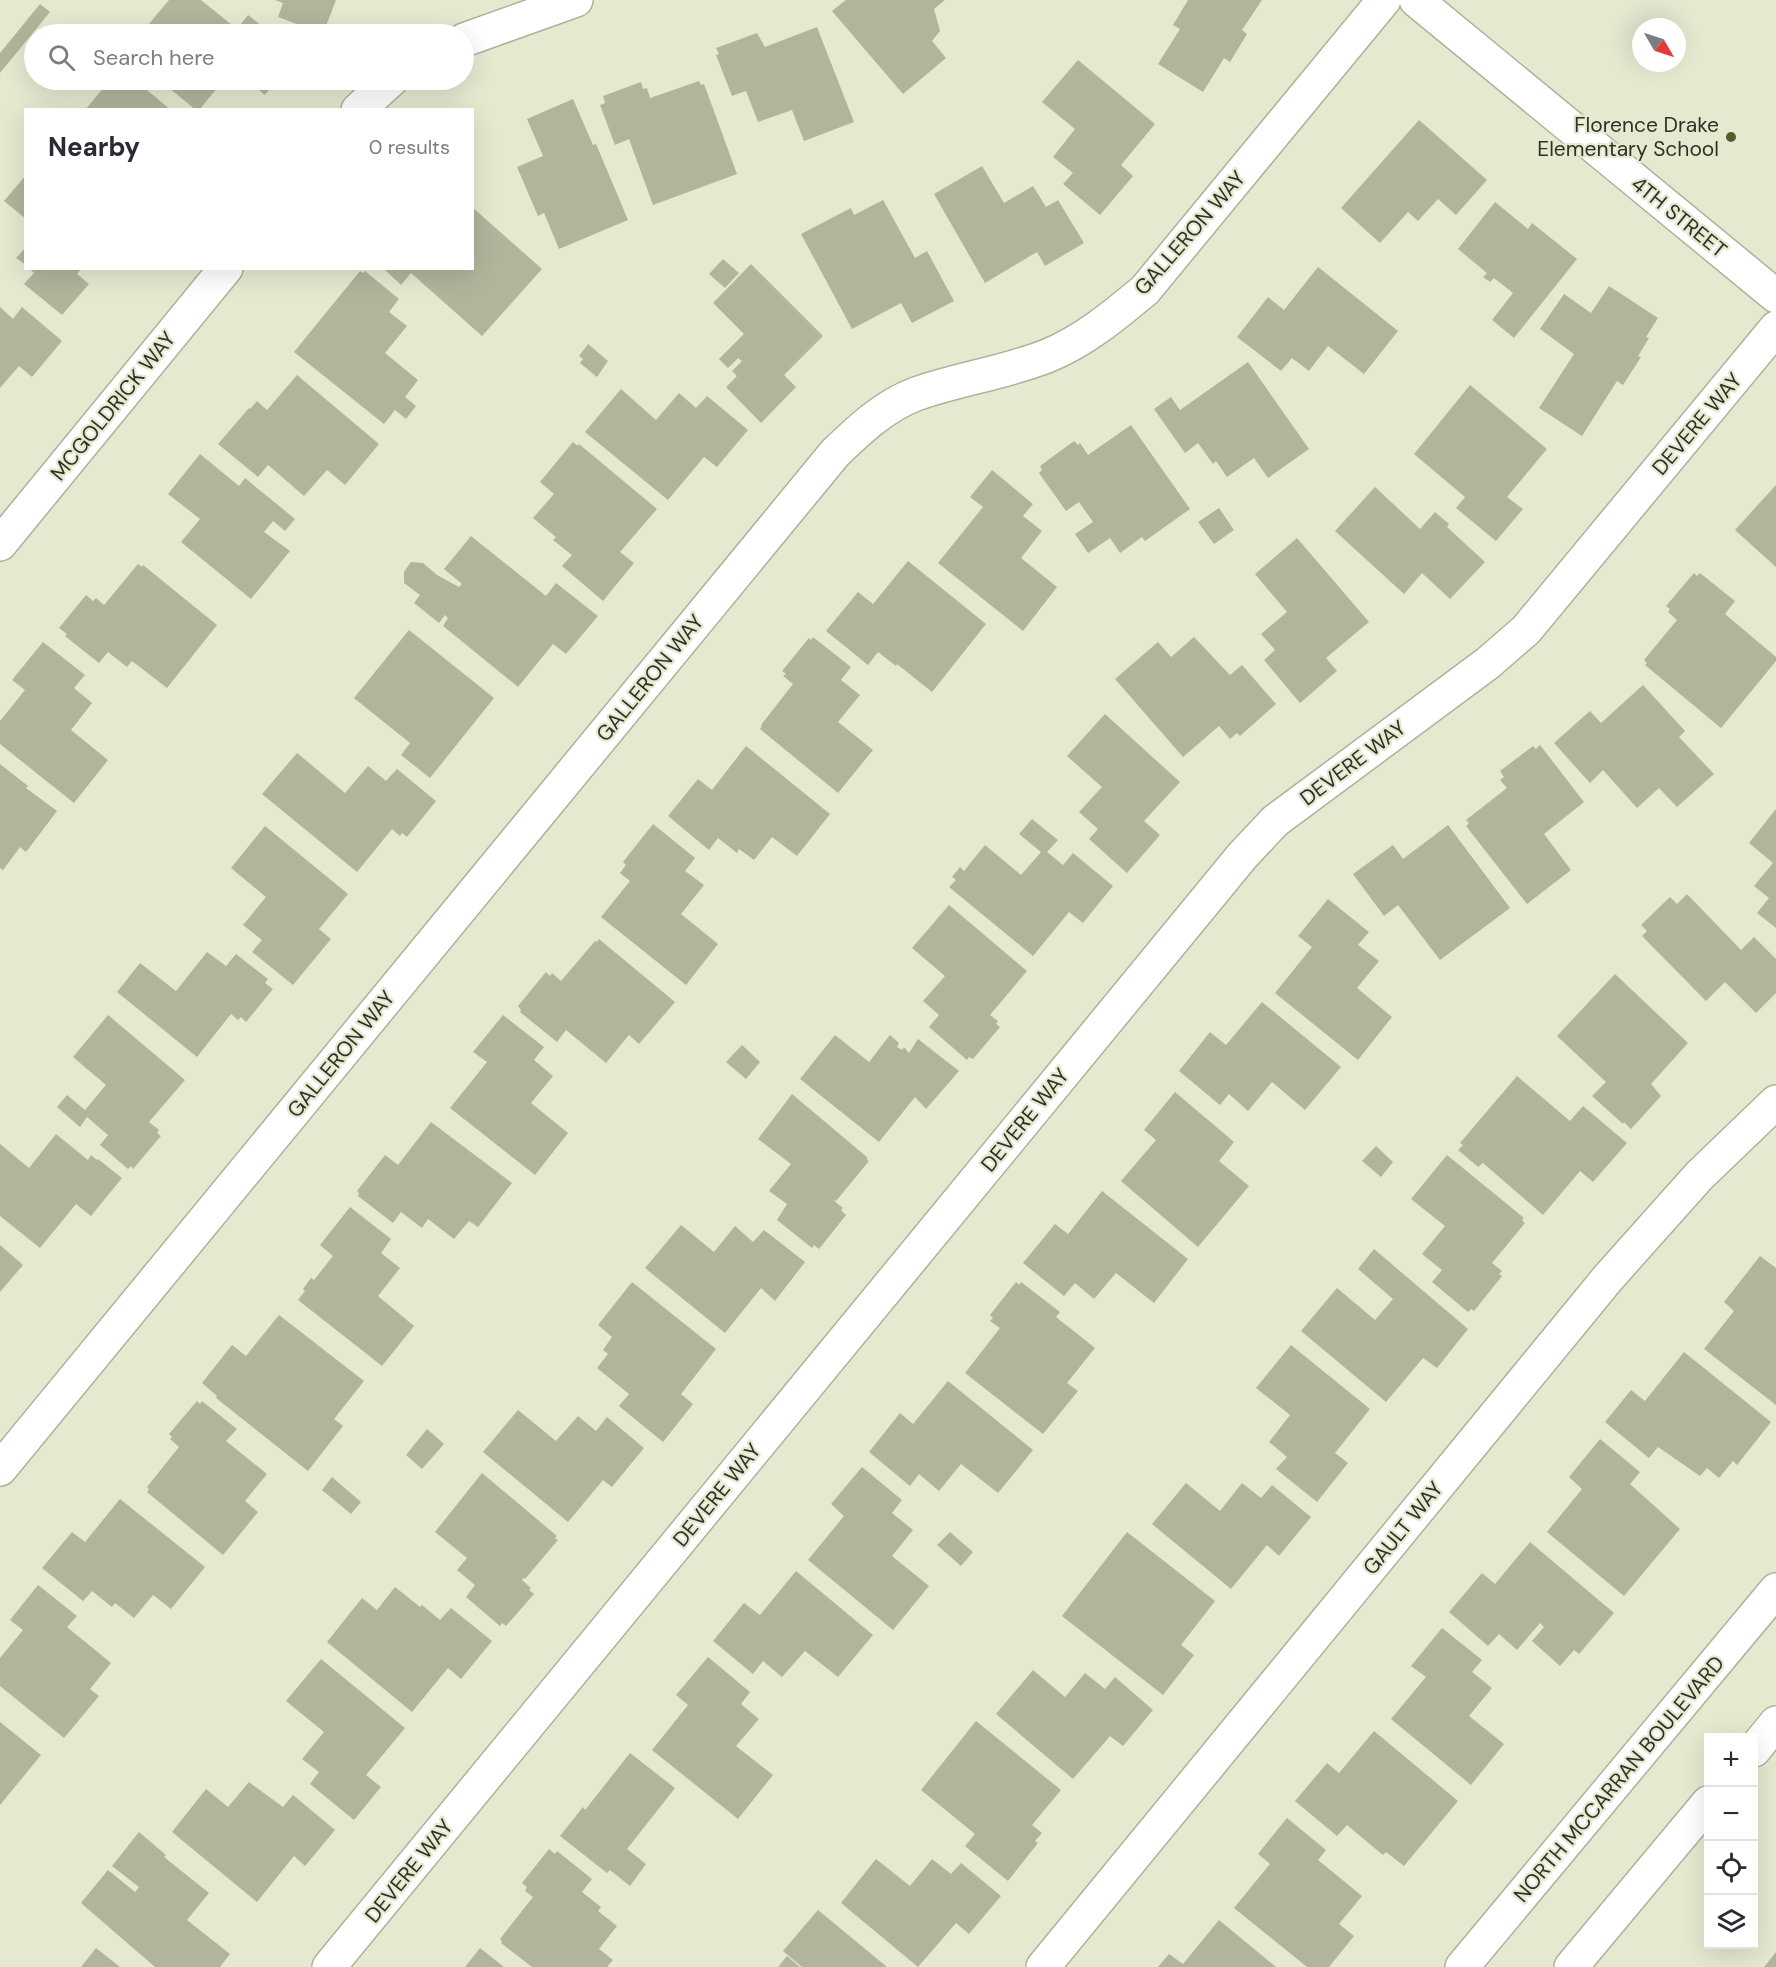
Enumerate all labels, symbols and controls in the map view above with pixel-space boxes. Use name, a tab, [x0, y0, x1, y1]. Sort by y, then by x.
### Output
north arrow	[1632, 18, 1686, 72]
search box	[24, 24, 474, 90]
icon: search	[45, 41, 78, 74]
text: Search here	[93, 43, 214, 72]
place label: Florence Drake Elementary School	[1537, 111, 1719, 163]
text: Nearby	[48, 130, 140, 164]
marker: Florence Drake Elementary School	[1724, 130, 1738, 144]
text: 0 results	[369, 134, 450, 160]
street label: GALLERON WAY	[1128, 165, 1252, 301]
street label: 4TH STREET	[1625, 170, 1733, 264]
street label: MCGOLDRICK WAY	[44, 326, 182, 486]
street label: DEVERE WAY	[1646, 367, 1748, 481]
street label: GALLERON WAY	[590, 609, 710, 747]
street label: DEVERE WAY	[1294, 714, 1412, 812]
street label: GALLERON WAY	[281, 985, 401, 1123]
street label: DEVERE WAY	[975, 1062, 1075, 1178]
street label: DEVERE WAY	[667, 1437, 767, 1553]
street label: GAULT WAY	[1357, 1475, 1449, 1581]
street label: NORTH MCCARRAN BOULEVARD	[1507, 1650, 1731, 1908]
map controls	[1704, 1733, 1758, 1949]
button: +	[1704, 1733, 1758, 1787]
button: −	[1704, 1787, 1758, 1841]
street label: DEVERE WAY	[359, 1813, 459, 1929]
button: locate	[1704, 1841, 1758, 1895]
button: layers	[1704, 1895, 1758, 1949]

